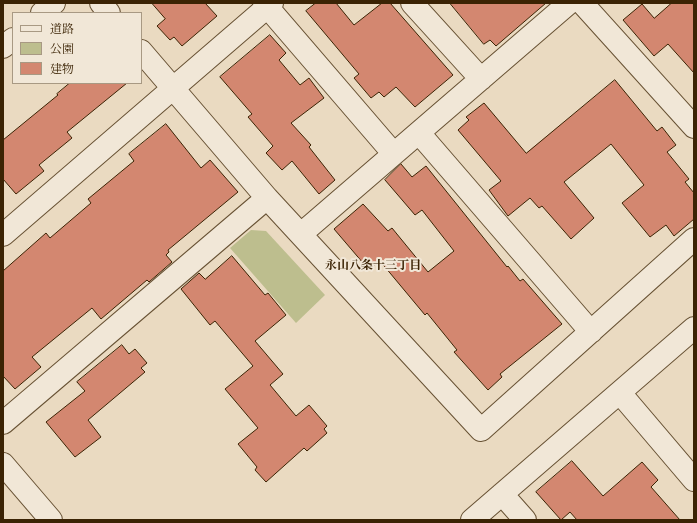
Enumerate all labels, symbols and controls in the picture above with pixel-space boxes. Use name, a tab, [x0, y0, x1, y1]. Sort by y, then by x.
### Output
legend	[12, 12, 142, 84]
text: 道路	[50, 22, 74, 37]
text: 公園	[50, 42, 74, 57]
text: 建物	[50, 62, 74, 77]
district label: 永山八条十三丁目	[325, 260, 421, 274]

